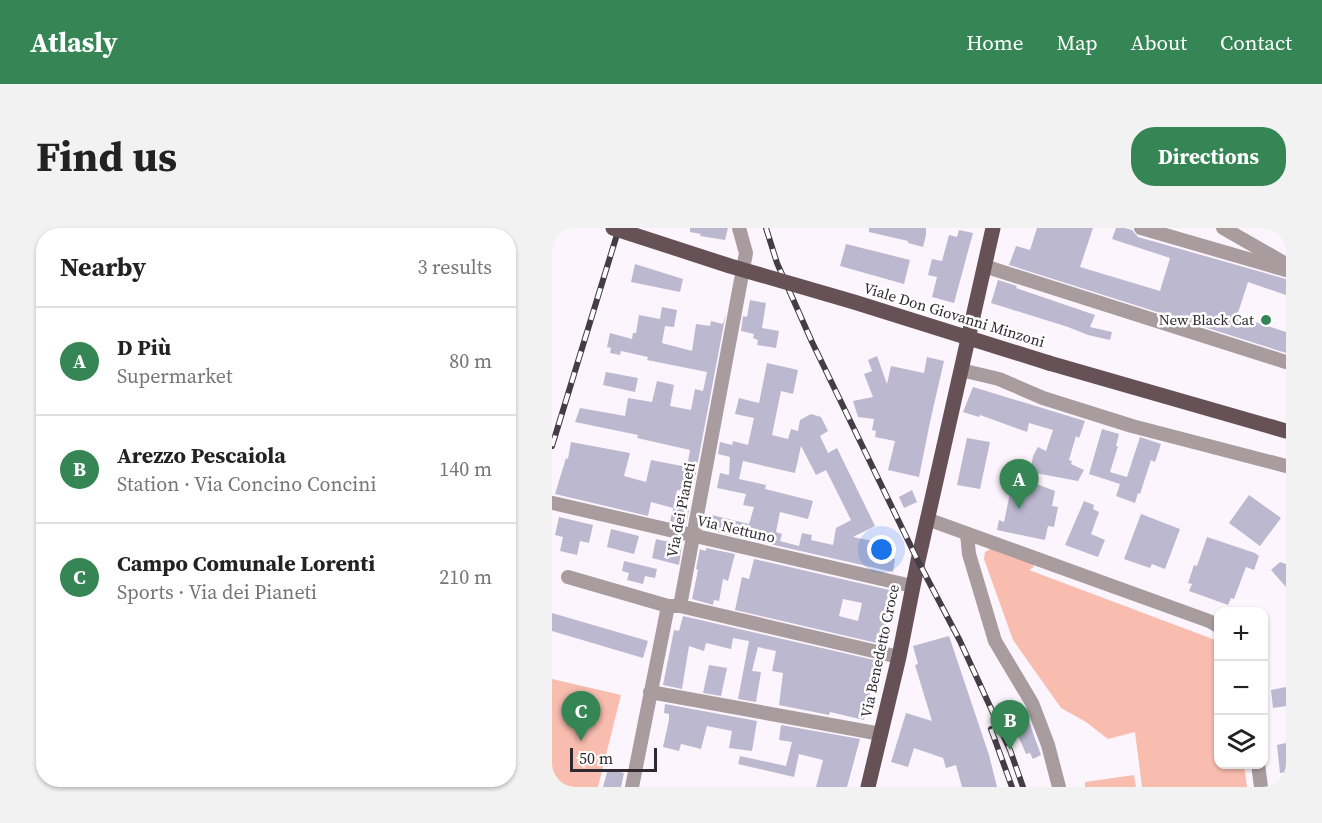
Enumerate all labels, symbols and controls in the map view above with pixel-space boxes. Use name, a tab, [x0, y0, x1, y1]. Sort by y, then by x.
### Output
text: Atlasly	[30, 23, 118, 61]
text: Home	[966, 28, 1024, 57]
text: Map	[1057, 28, 1098, 57]
text: About	[1131, 28, 1187, 57]
text: Contact	[1220, 28, 1292, 57]
text: Find us	[36, 127, 177, 185]
button: Directions	[1131, 127, 1286, 186]
text: Nearby	[60, 249, 146, 285]
text: 3 results	[417, 253, 492, 281]
street label: Viale Don Giovanni Minzoni	[861, 277, 1047, 352]
place label: New Black Cat	[1159, 309, 1254, 330]
marker: New Black Cat	[1259, 313, 1273, 327]
text: D Più	[117, 332, 171, 362]
text: A	[73, 347, 86, 375]
text: 80 m	[449, 347, 492, 375]
text: Supermarket	[117, 362, 232, 390]
text: Arezzo Pescaiola	[117, 440, 286, 470]
text: B	[73, 455, 86, 483]
text: 140 m	[439, 455, 492, 483]
pin: A	[1000, 460, 1038, 509]
street label: Via dei Pianeti	[661, 461, 700, 559]
text: Station · Via Concino Concini	[117, 470, 376, 498]
street label: Via Nettuno	[695, 509, 777, 548]
your location	[867, 535, 896, 564]
text: Campo Comunale Lorenti	[117, 548, 375, 578]
text: C	[73, 563, 86, 591]
text: 210 m	[439, 563, 492, 591]
text: Sports · Via dei Pianeti	[117, 578, 317, 606]
street label: Via Benedetto Croce	[855, 582, 904, 719]
map controls	[1214, 607, 1268, 769]
button: +	[1214, 607, 1268, 661]
button: −	[1214, 661, 1268, 715]
pin: C	[561, 692, 600, 741]
pin: B	[990, 700, 1030, 750]
button: layers	[1214, 715, 1268, 769]
scale bar	[570, 745, 657, 772]
text: 50 m	[579, 747, 613, 769]

